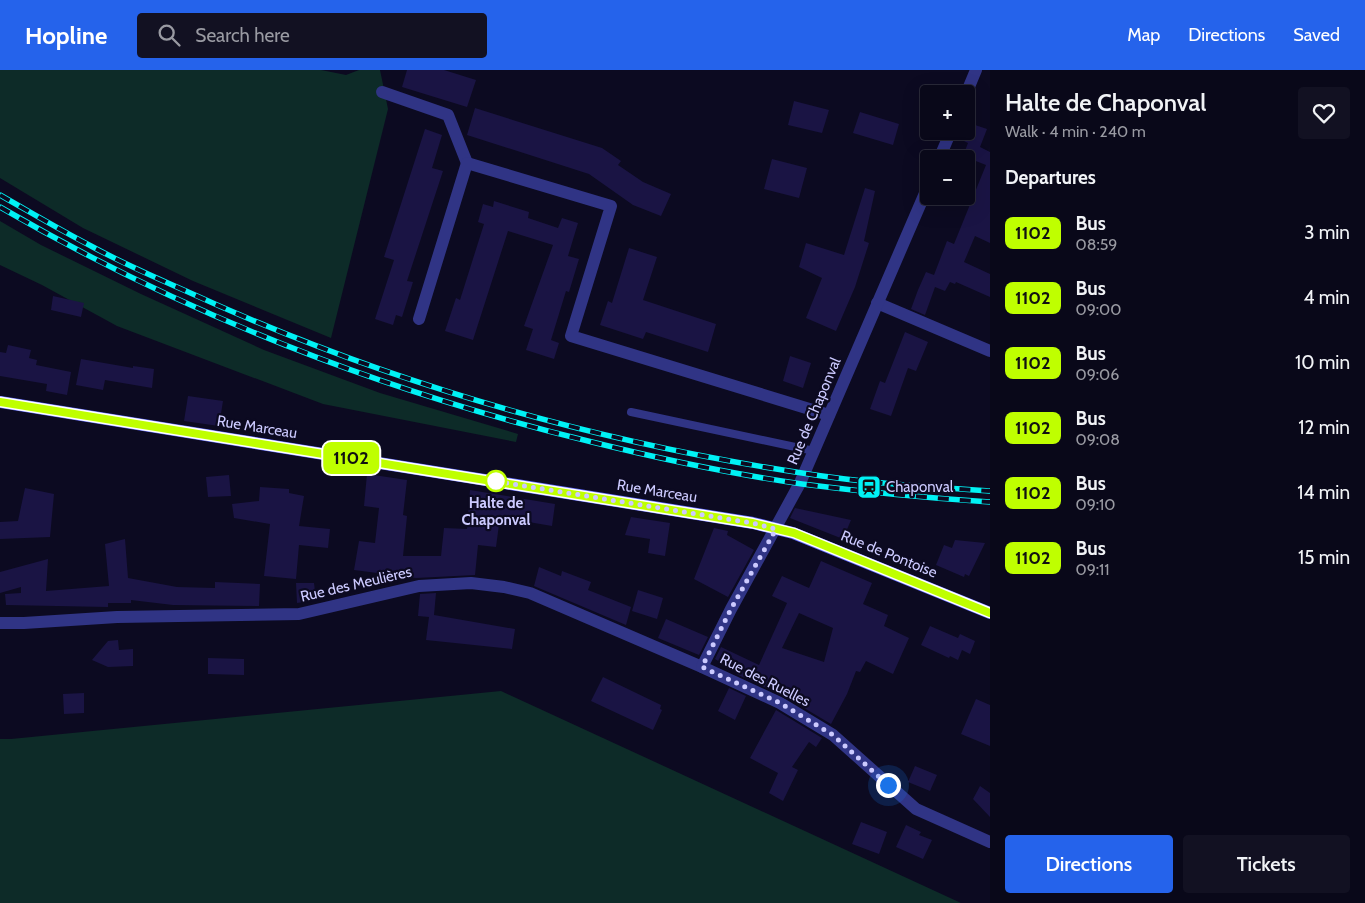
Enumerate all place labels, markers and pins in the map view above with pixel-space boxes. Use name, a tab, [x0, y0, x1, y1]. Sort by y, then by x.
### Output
marker: Halte de Chaponval	[485, 470, 507, 492]
station icon: Chaponval	[856, 474, 882, 500]
place label: Chaponval	[886, 478, 954, 496]
place label: Halte de Chaponval	[462, 494, 530, 529]

